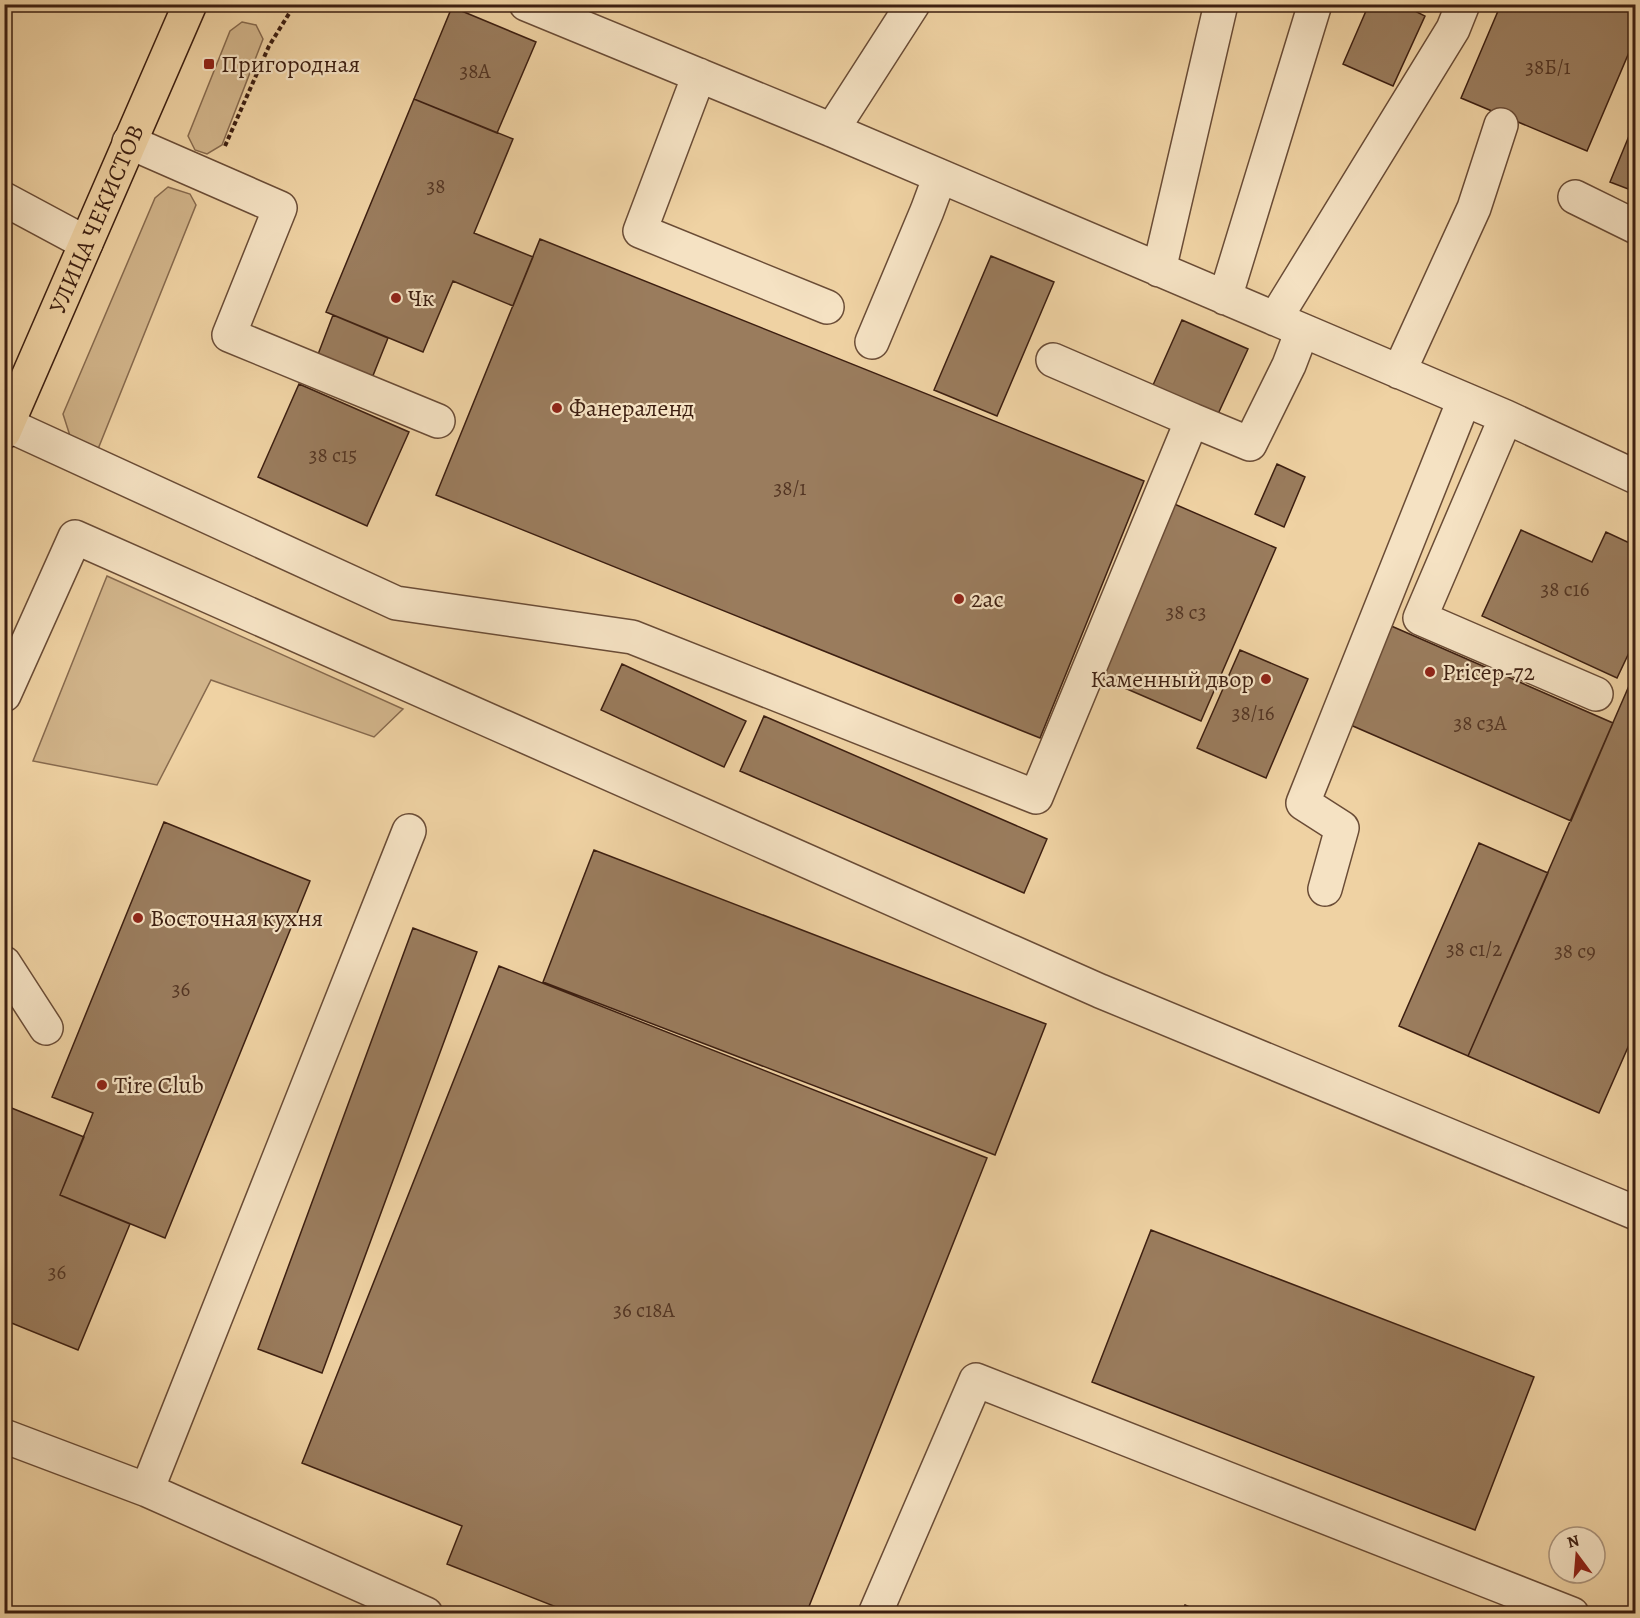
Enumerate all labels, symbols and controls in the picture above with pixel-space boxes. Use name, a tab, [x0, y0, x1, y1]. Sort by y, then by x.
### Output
place label: Пригородная	[221, 48, 360, 80]
house number: 38Б/1	[1525, 53, 1571, 81]
marker: Пригородная	[202, 57, 216, 71]
house number: 38А	[459, 57, 491, 85]
street label: УЛИЦА ЧЕКИСТОВ	[41, 120, 152, 319]
house number: 38	[427, 172, 445, 200]
place label: Чк	[408, 282, 435, 314]
marker: Чк	[389, 291, 403, 305]
place label: Фанераленд	[569, 392, 694, 424]
marker: Фанераленд	[550, 401, 564, 415]
house number: 38 с15	[309, 441, 357, 469]
house number: 38/1	[773, 474, 807, 502]
house number: 38 c16	[1541, 575, 1590, 603]
place label: 2ас	[971, 583, 1004, 615]
marker: 2ас	[952, 592, 966, 606]
house number: 38 с3	[1166, 598, 1206, 626]
place label: Pricep-72	[1442, 656, 1535, 688]
place label: Каменный двор	[1090, 663, 1254, 695]
marker: Pricep-72	[1423, 665, 1437, 679]
marker: Каменный двор	[1259, 672, 1273, 686]
house number: 38/16	[1232, 699, 1275, 727]
house number: 38 с3А	[1453, 709, 1507, 737]
place label: Восточная кухня	[150, 902, 323, 934]
marker: Восточная кухня	[131, 911, 145, 925]
house number: 38 с1/2	[1446, 935, 1502, 963]
house number: 38 с9	[1554, 937, 1596, 965]
house number: 36	[172, 975, 191, 1003]
place label: Tire Club	[114, 1069, 204, 1101]
marker: Tire Club	[95, 1078, 109, 1092]
house number: 36	[48, 1258, 67, 1286]
house number: 36 с18А	[613, 1296, 675, 1324]
north arrow	[1547, 1525, 1607, 1585]
text: N	[1565, 1529, 1582, 1554]

